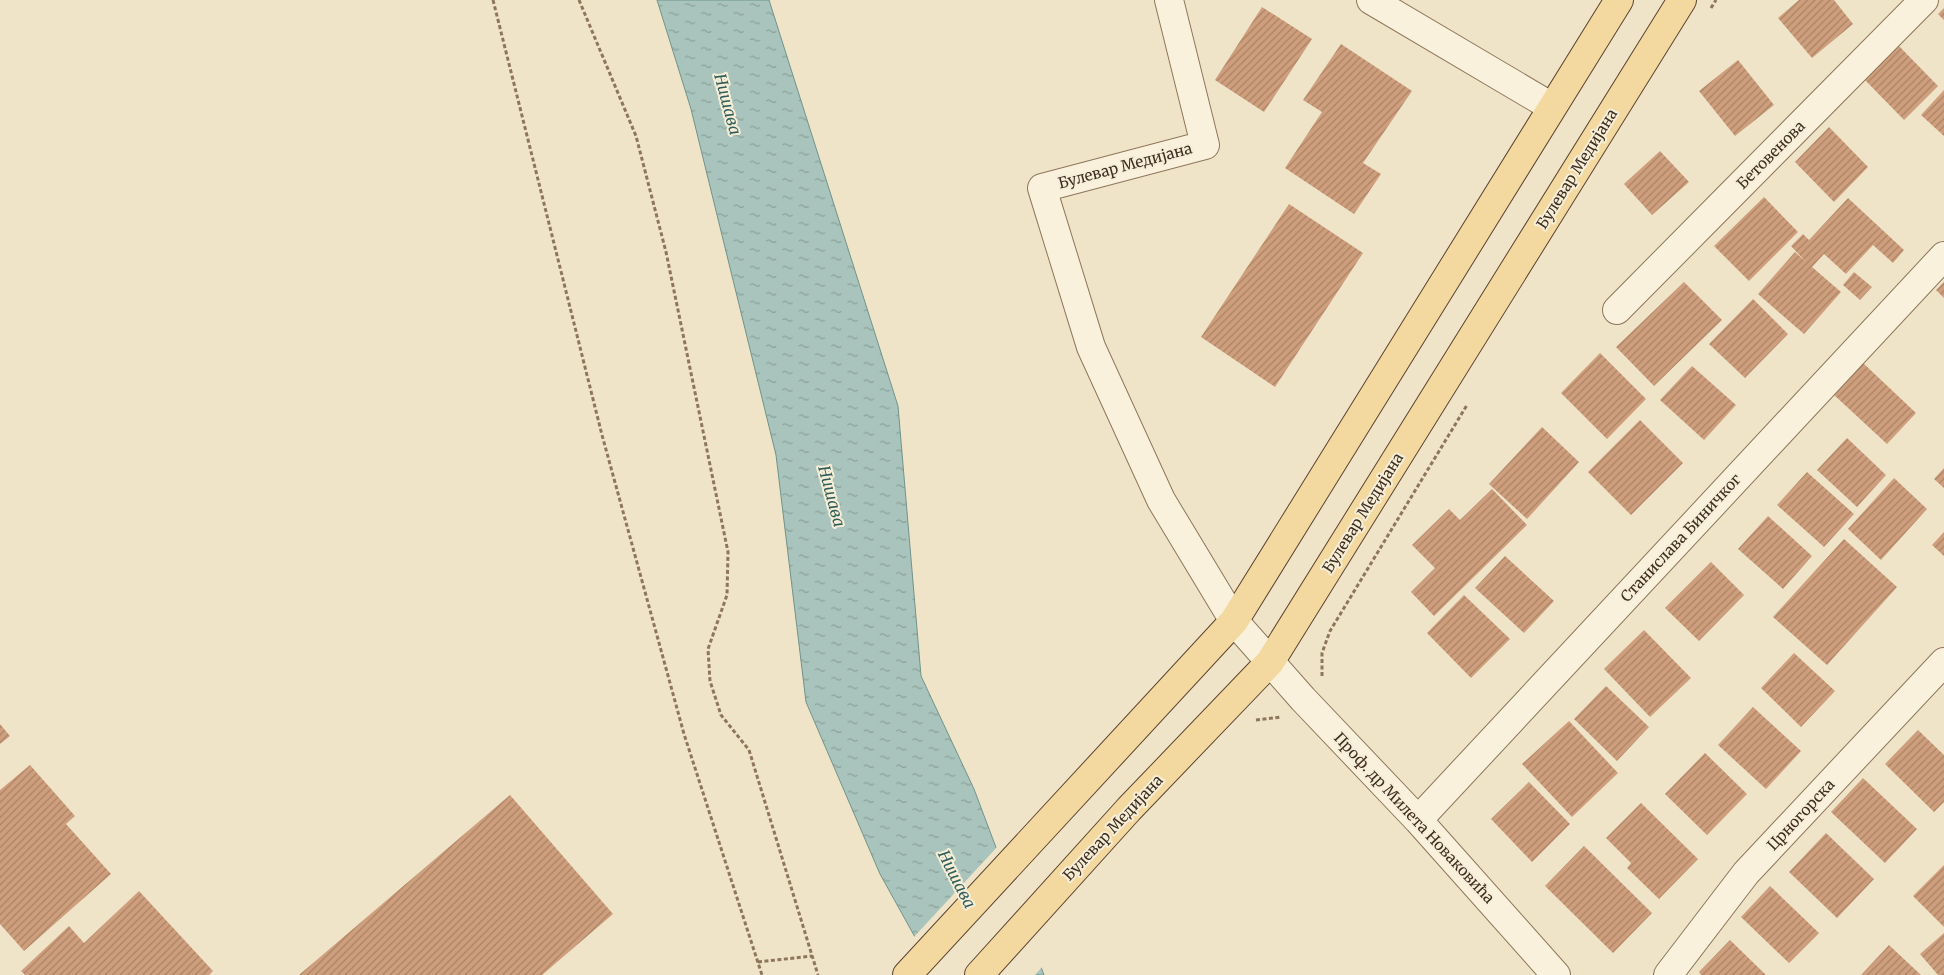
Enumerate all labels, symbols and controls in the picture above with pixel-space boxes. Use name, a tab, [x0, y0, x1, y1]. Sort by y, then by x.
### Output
water label: Нишава	[710, 71, 746, 137]
street label: Булевар Медијана	[1532, 105, 1621, 232]
street label: Бетовенова	[1732, 116, 1809, 193]
street label: Булевар Медијана	[1056, 138, 1194, 193]
street label: Булевар Медијана	[1318, 449, 1407, 576]
water label: Нишава	[814, 463, 850, 529]
street label: Станислава Биничког	[1616, 469, 1745, 606]
street label: Проф. др Милета Новаковића	[1330, 728, 1499, 907]
street label: Булевар Медијана	[1059, 771, 1167, 885]
street label: Црногорска	[1763, 775, 1839, 854]
water label: Нишава	[934, 847, 980, 911]

